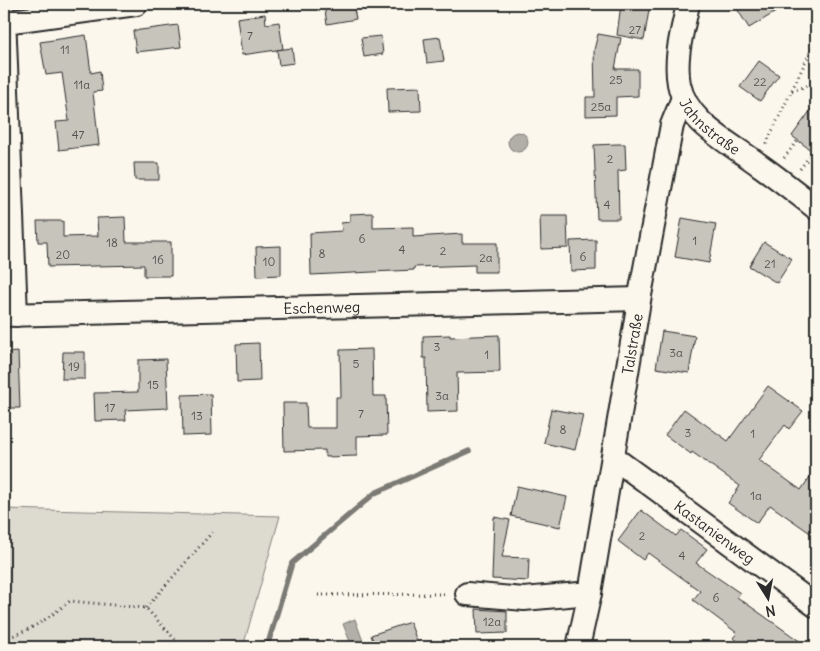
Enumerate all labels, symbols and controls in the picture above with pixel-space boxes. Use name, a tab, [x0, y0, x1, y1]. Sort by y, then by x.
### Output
house number: 27	[629, 22, 641, 37]
house number: 7	[247, 28, 253, 43]
house number: 11	[60, 42, 70, 57]
house number: 25	[609, 72, 623, 87]
house number: 22	[753, 74, 767, 89]
house number: 11a	[74, 77, 90, 92]
street label: Jahnstraße	[676, 94, 744, 159]
house number: 25a	[591, 99, 611, 114]
house number: 47	[72, 127, 84, 142]
house number: 2	[607, 151, 614, 166]
house number: 4	[604, 197, 611, 212]
house number: 6	[359, 231, 366, 246]
house number: 1	[693, 233, 697, 248]
house number: 18	[106, 235, 118, 250]
house number: 4	[399, 242, 406, 257]
house number: 2	[440, 243, 447, 258]
house number: 8	[319, 246, 326, 261]
house number: 20	[56, 247, 70, 262]
house number: 6	[580, 249, 587, 264]
house number: 2a	[479, 250, 493, 265]
house number: 16	[152, 252, 164, 267]
house number: 10	[263, 254, 275, 269]
house number: 21	[764, 256, 776, 271]
street label: Eschenweg	[283, 297, 361, 317]
street label: Talstraße	[617, 312, 646, 376]
house number: 3	[434, 339, 441, 354]
house number: 3a	[669, 345, 683, 360]
house number: 1	[485, 347, 489, 362]
house number: 5	[353, 356, 360, 371]
house number: 19	[68, 359, 80, 374]
house number: 15	[147, 377, 159, 392]
house number: 3a	[435, 388, 449, 403]
house number: 17	[105, 400, 115, 415]
house number: 7	[358, 406, 364, 421]
house number: 13	[191, 408, 203, 423]
house number: 8	[560, 422, 567, 437]
house number: 3	[685, 425, 692, 440]
house number: 1	[751, 426, 755, 441]
house number: 1a	[750, 488, 762, 503]
street label: Kastanienweg	[671, 496, 759, 568]
house number: 2	[639, 528, 646, 543]
house number: 4	[679, 548, 686, 563]
north arrow	[742, 574, 792, 624]
house number: 6	[713, 590, 720, 605]
text: N	[764, 601, 777, 621]
house number: 12a	[483, 614, 501, 629]

